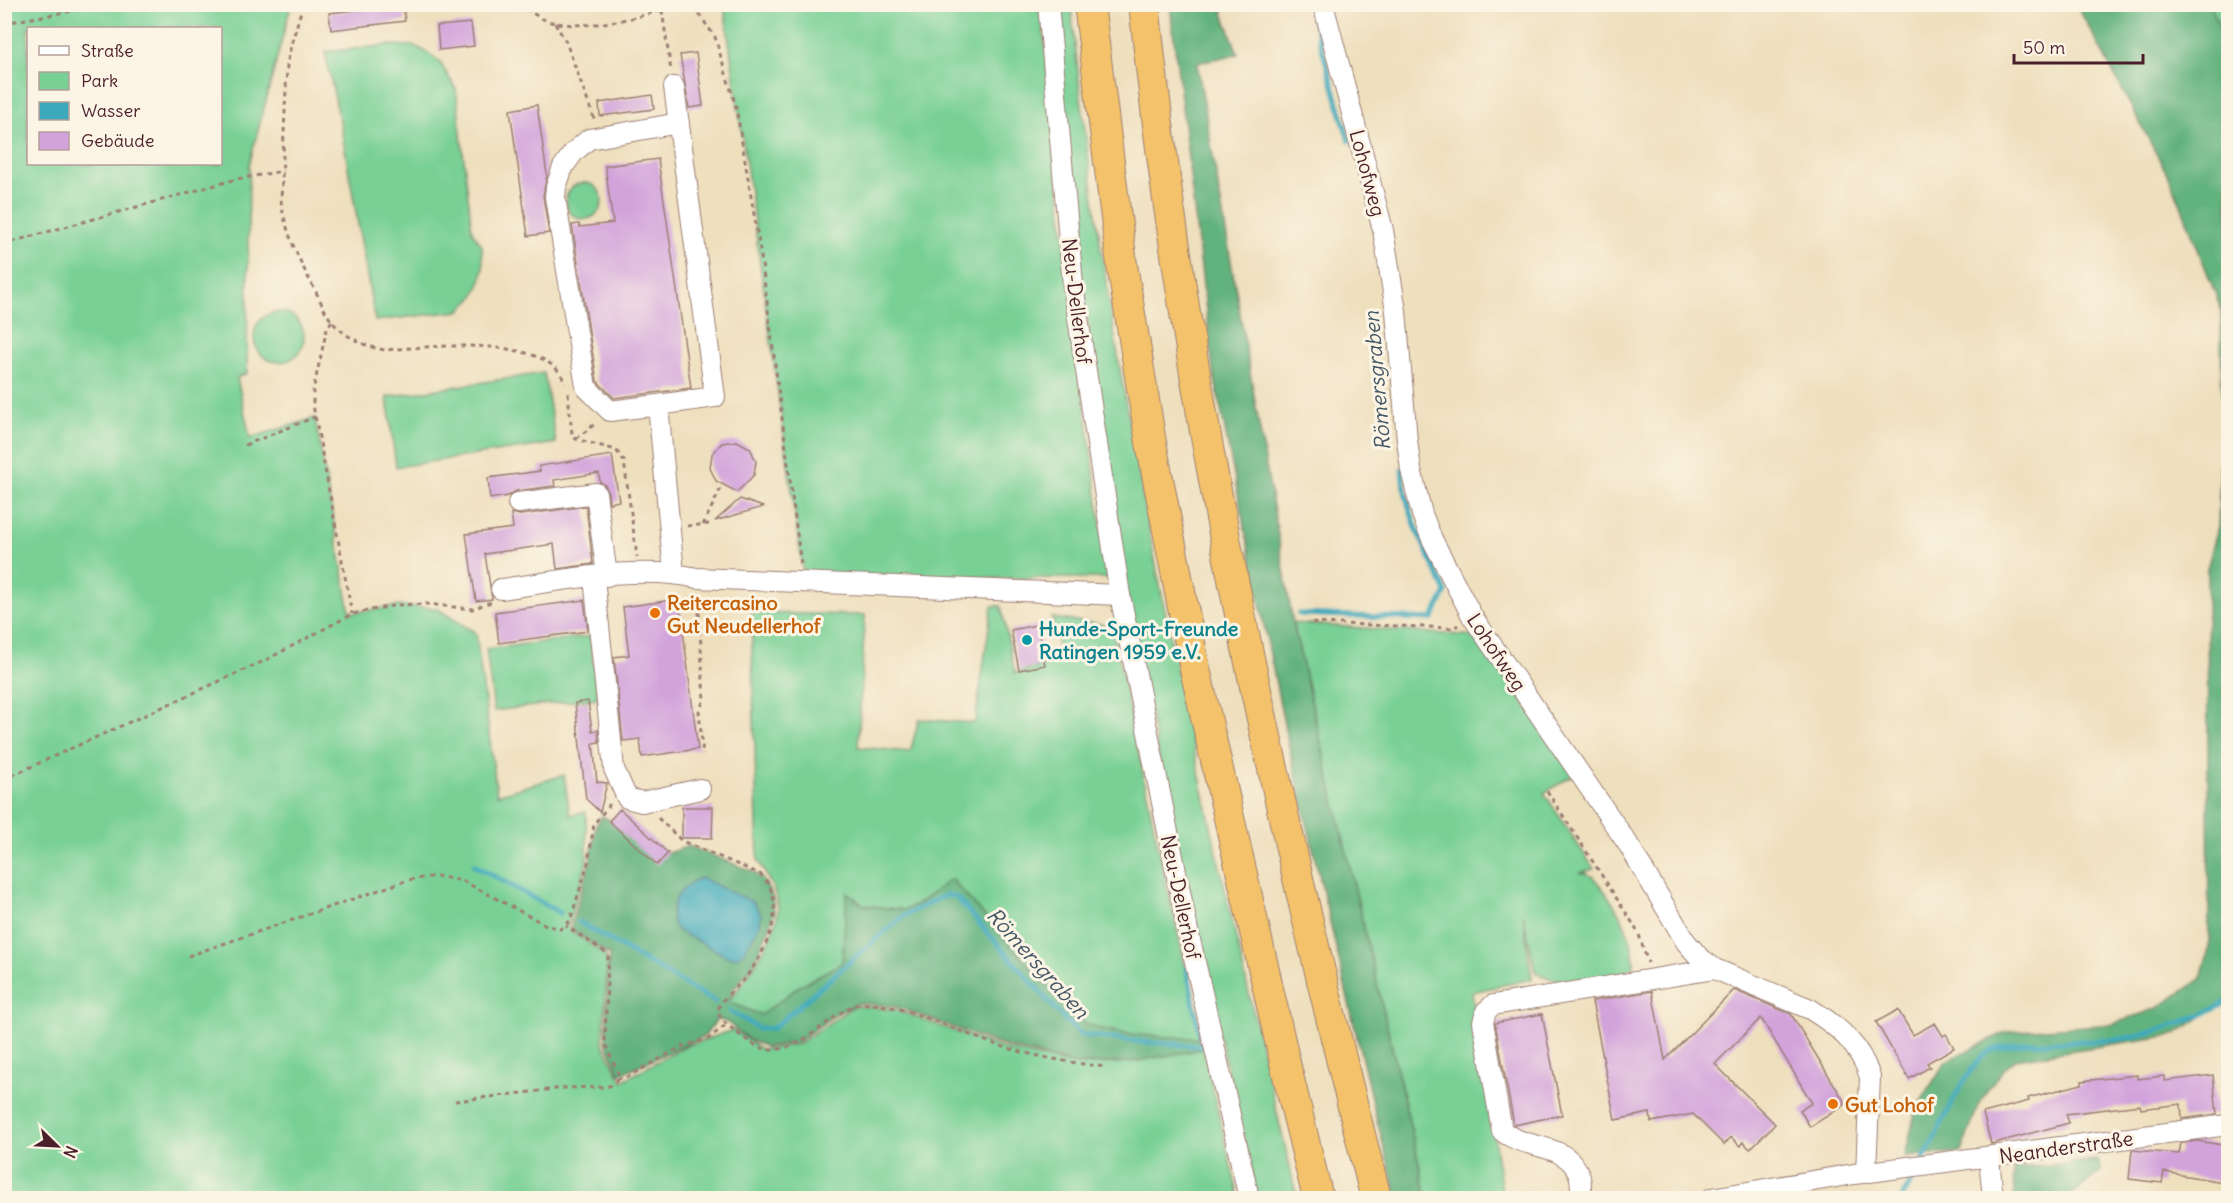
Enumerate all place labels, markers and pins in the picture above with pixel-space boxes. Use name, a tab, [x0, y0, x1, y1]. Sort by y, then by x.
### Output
place label: Reitercasino Gut Neudellerhof	[667, 590, 822, 638]
marker: Reitercasino Gut Neudellerhof	[648, 606, 662, 620]
place label: Hunde-Sport-Freunde Ratingen 1959 e.V.	[1039, 616, 1239, 664]
marker: Hunde-Sport-Freunde Ratingen 1959 e.V.	[1020, 633, 1034, 647]
place label: Gut Lohof	[1845, 1092, 1935, 1117]
marker: Gut Lohof	[1826, 1097, 1840, 1111]

